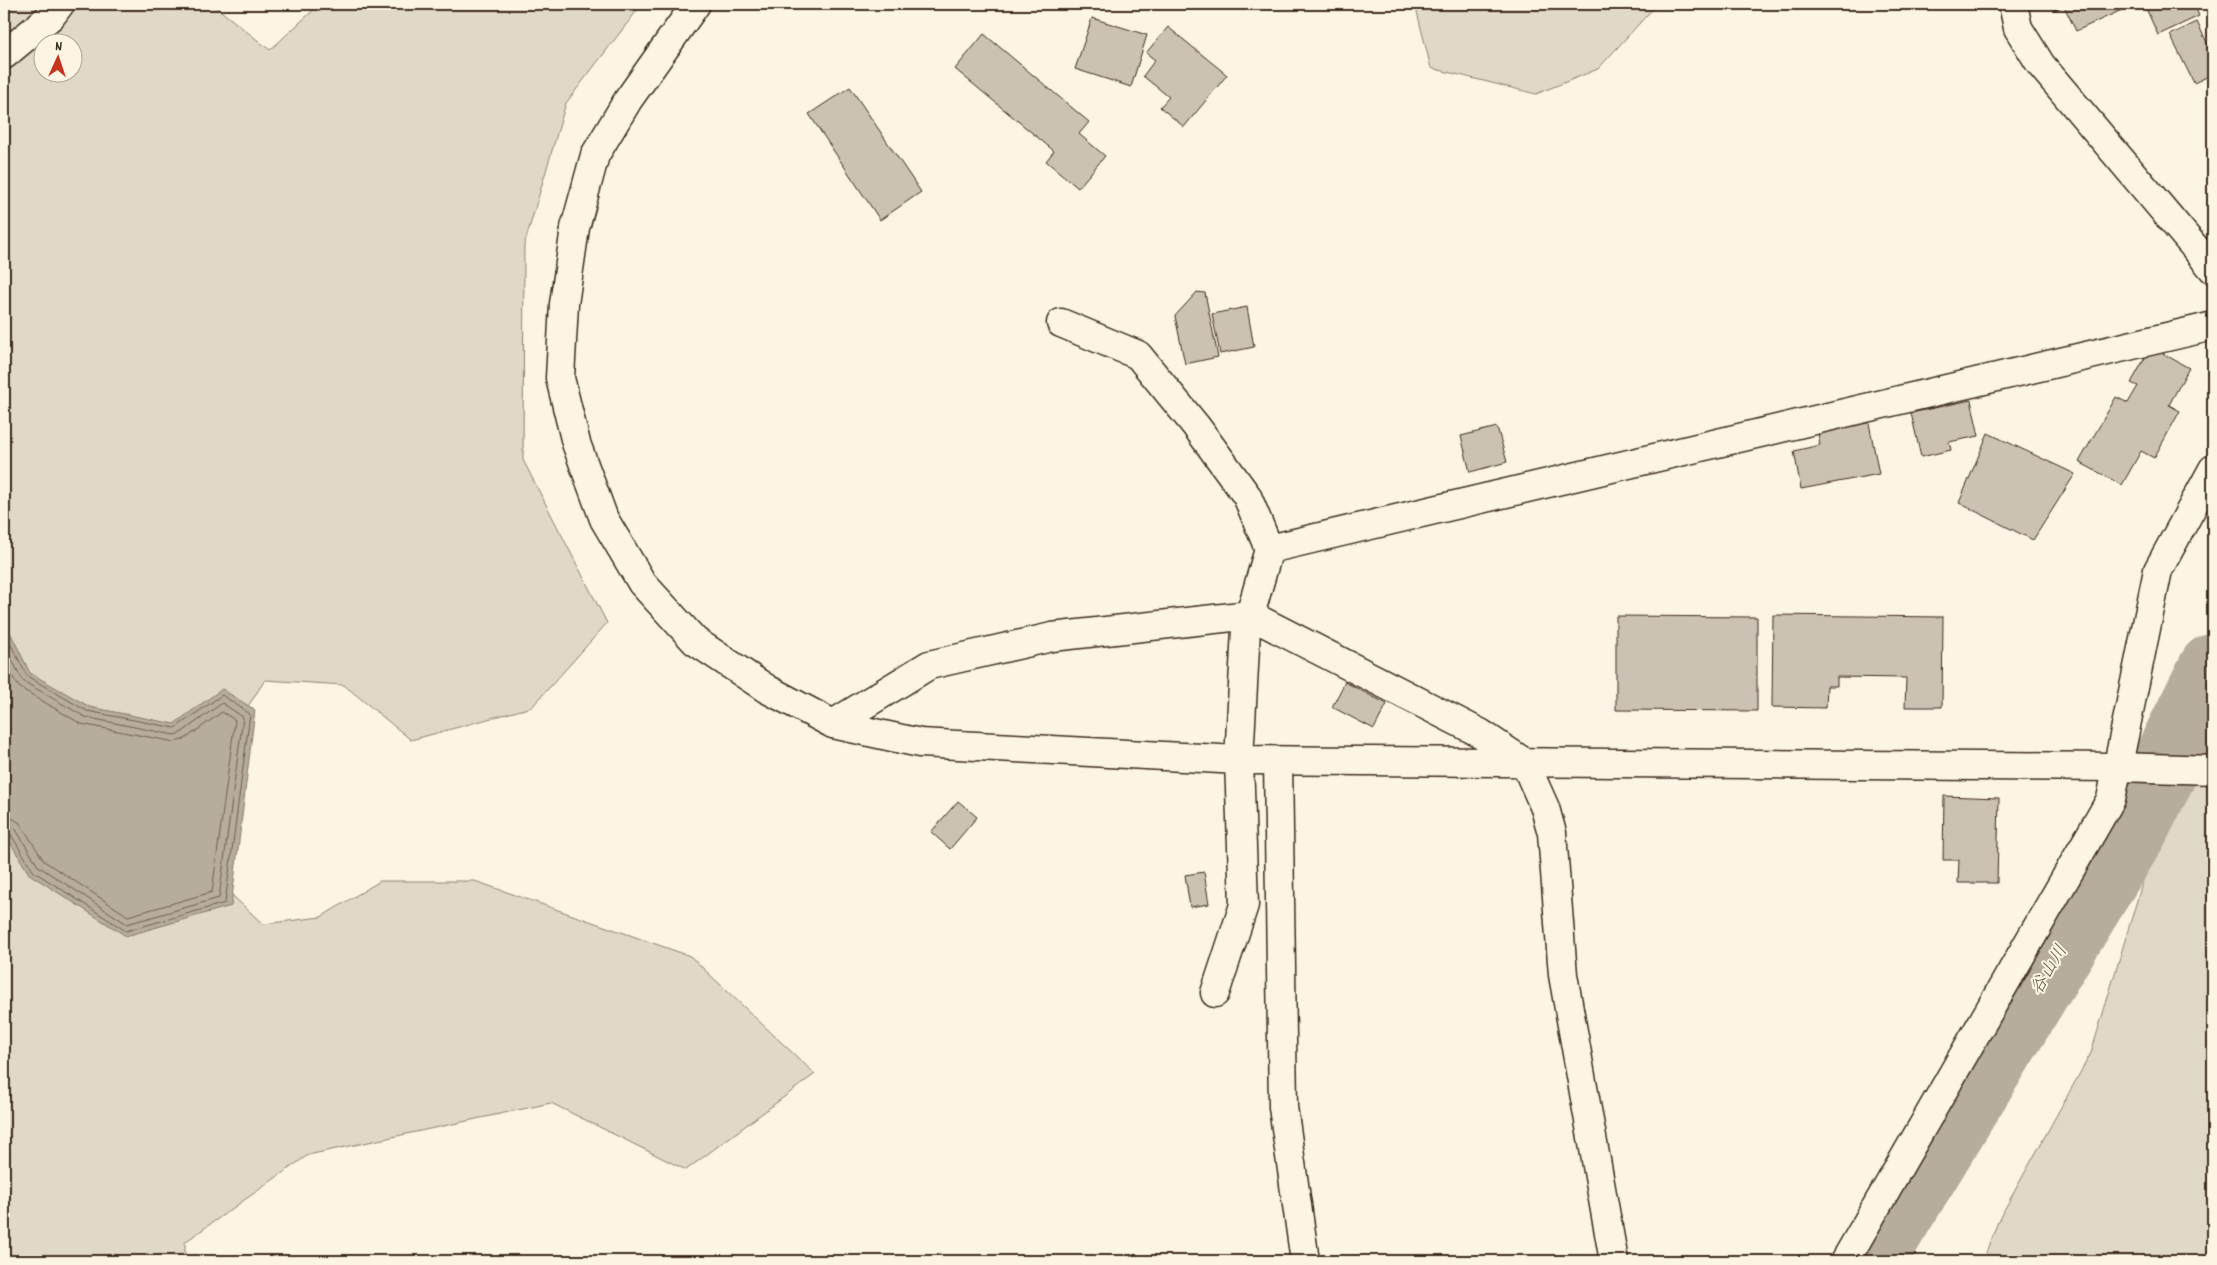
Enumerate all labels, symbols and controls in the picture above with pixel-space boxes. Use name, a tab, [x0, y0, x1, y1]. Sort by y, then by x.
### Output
north arrow	[32, 32, 82, 82]
text: N	[55, 37, 63, 57]
water label: 谷山川	[2026, 941, 2075, 1000]

